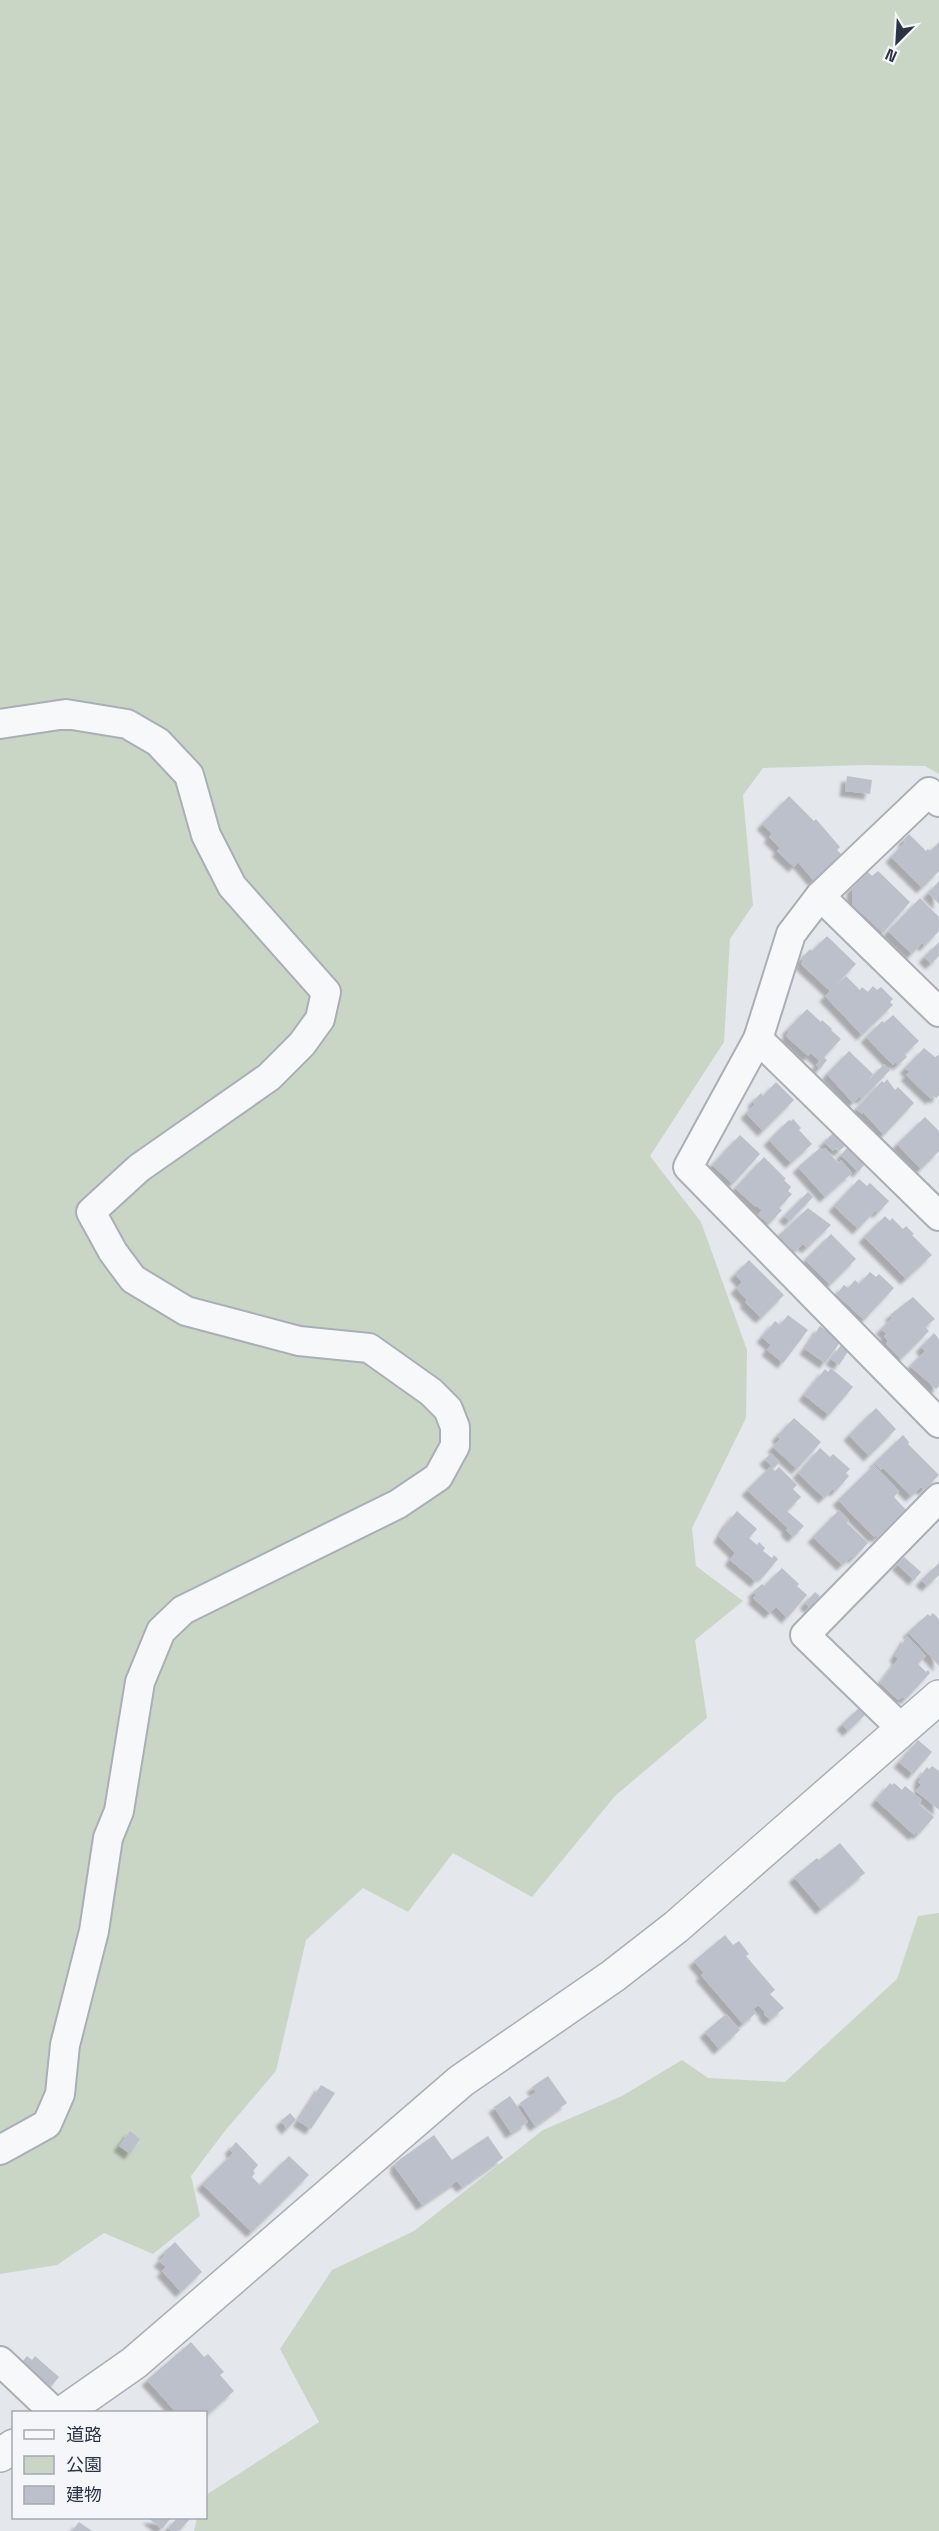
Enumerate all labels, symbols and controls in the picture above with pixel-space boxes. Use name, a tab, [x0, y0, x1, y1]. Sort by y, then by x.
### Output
north arrow	[867, 12, 927, 72]
text: N	[882, 43, 900, 67]
legend	[12, 2411, 207, 2519]
text: 道路	[66, 2423, 102, 2446]
text: 公園	[66, 2453, 102, 2476]
text: 建物	[66, 2483, 102, 2506]

